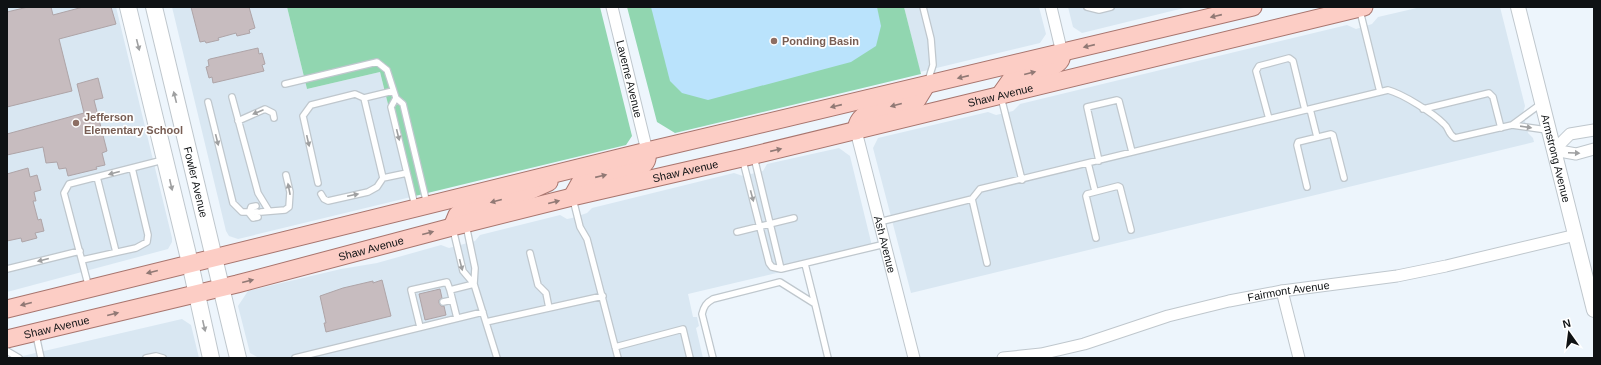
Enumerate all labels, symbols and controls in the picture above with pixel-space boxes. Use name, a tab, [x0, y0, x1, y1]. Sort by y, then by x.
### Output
one-way arrow	[1209, 13, 1221, 19]
place label: Ponding Basin	[782, 35, 859, 47]
marker: Ponding Basin	[769, 36, 779, 46]
one-way arrow	[135, 39, 141, 51]
street label: Laverne Avenue	[614, 39, 645, 119]
one-way arrow	[1083, 44, 1095, 50]
one-way arrow	[1023, 70, 1036, 76]
one-way arrow	[956, 74, 969, 80]
street label: Shaw Avenue	[966, 82, 1035, 109]
one-way arrow	[172, 91, 178, 103]
one-way arrow	[889, 102, 901, 108]
one-way arrow	[830, 104, 842, 110]
one-way arrow	[253, 109, 264, 115]
place label: Jefferson Elementary School	[84, 111, 183, 136]
street label: Armstrong Avenue	[1539, 113, 1573, 204]
marker: Jefferson Elementary School	[71, 118, 81, 128]
one-way arrow	[1520, 124, 1532, 130]
one-way arrow	[395, 129, 401, 141]
one-way arrow	[215, 134, 221, 147]
one-way arrow	[306, 134, 312, 147]
street label: Fowler Avenue	[182, 145, 210, 219]
one-way arrow	[770, 147, 782, 153]
one-way arrow	[1568, 149, 1580, 156]
street label: Shaw Avenue	[651, 158, 720, 184]
one-way arrow	[108, 170, 120, 176]
one-way arrow	[595, 173, 607, 179]
one-way arrow	[169, 179, 175, 191]
one-way arrow	[285, 183, 291, 195]
one-way arrow	[749, 190, 755, 202]
one-way arrow	[347, 192, 359, 198]
one-way arrow	[490, 198, 502, 204]
one-way arrow	[548, 198, 560, 204]
street label: Ash Avenue	[872, 215, 898, 274]
one-way arrow	[422, 230, 434, 236]
street label: Shaw Avenue	[337, 234, 405, 263]
one-way arrow	[37, 257, 50, 263]
one-way arrow	[459, 259, 465, 271]
one-way arrow	[146, 270, 159, 276]
one-way arrow	[242, 277, 254, 283]
street label: Fairmont Avenue	[1246, 279, 1330, 303]
one-way arrow	[20, 301, 32, 307]
one-way arrow	[107, 310, 119, 316]
street label: Shaw Avenue	[23, 313, 91, 341]
north arrow	[1549, 313, 1589, 353]
text: N	[1561, 317, 1572, 330]
one-way arrow	[201, 319, 207, 332]

